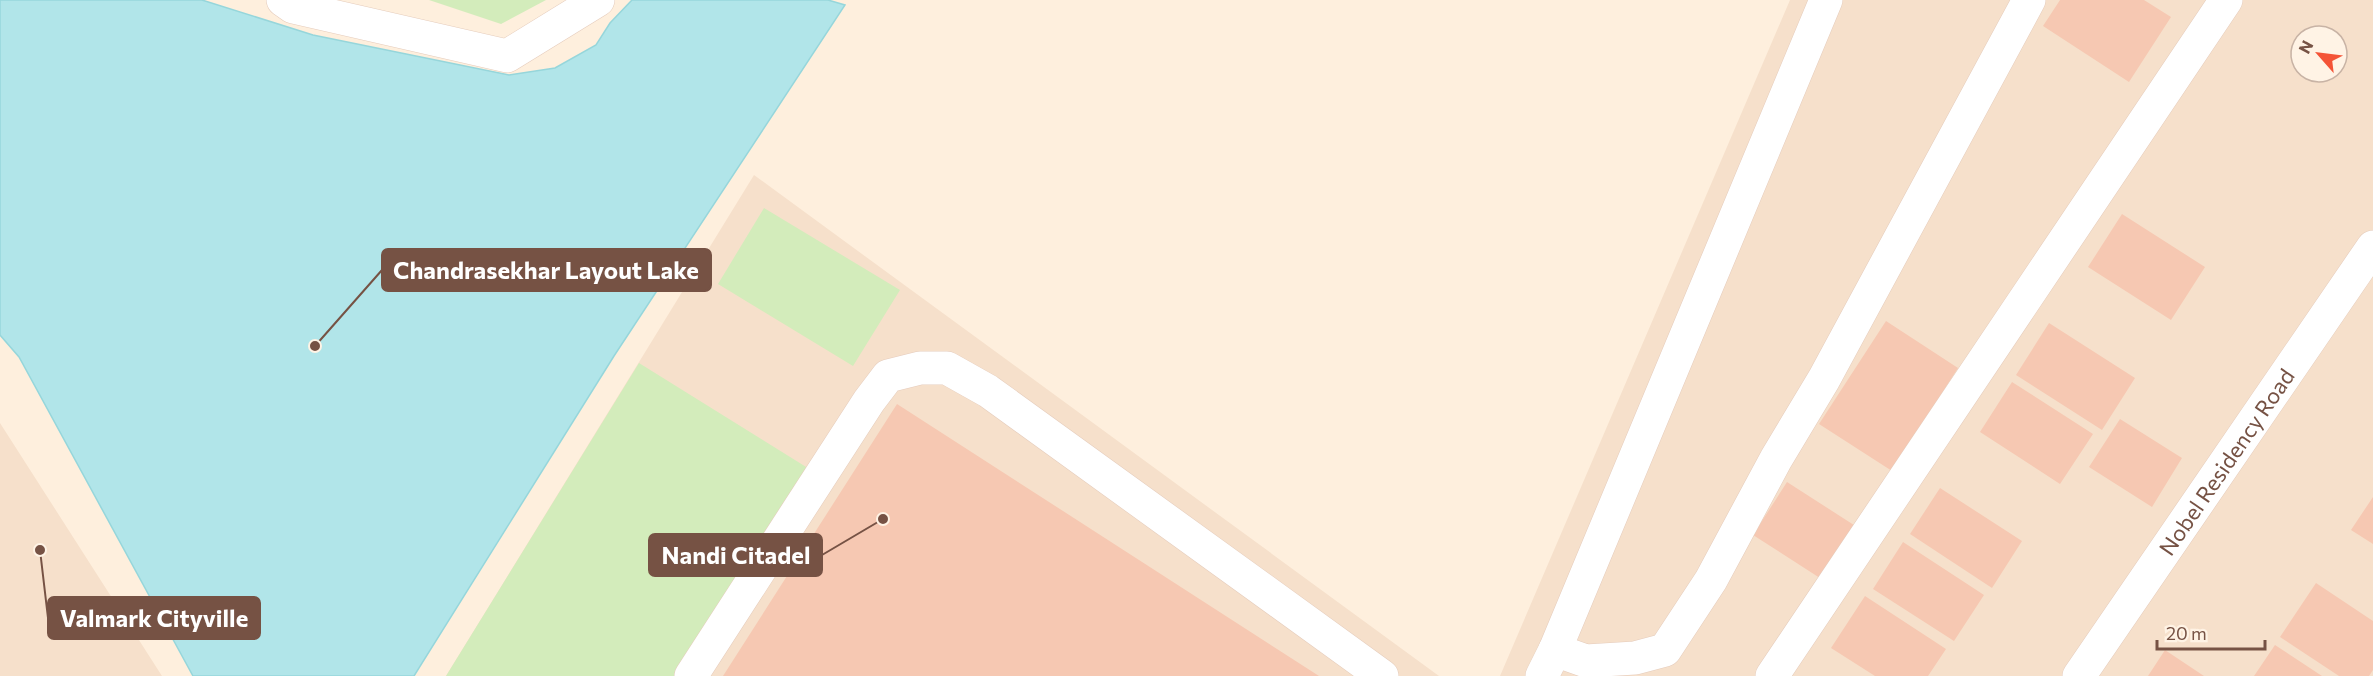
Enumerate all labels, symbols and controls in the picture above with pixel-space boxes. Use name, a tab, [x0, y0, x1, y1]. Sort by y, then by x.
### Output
north arrow	[2289, 24, 2349, 84]
text: N	[2294, 37, 2317, 56]
callout: Chandrasekhar Layout Lake	[382, 249, 711, 291]
text: Chandrasekhar Layout Lake	[393, 255, 699, 284]
street label: Nobel Residency Road	[2153, 363, 2299, 560]
callout: Nandi Citadel	[649, 534, 822, 576]
text: Nandi Citadel	[662, 540, 810, 569]
callout: Valmark Cityville	[48, 597, 260, 639]
text: Valmark Cityville	[60, 603, 248, 632]
scale bar	[2157, 613, 2265, 651]
text: 20 m	[2166, 622, 2207, 644]

